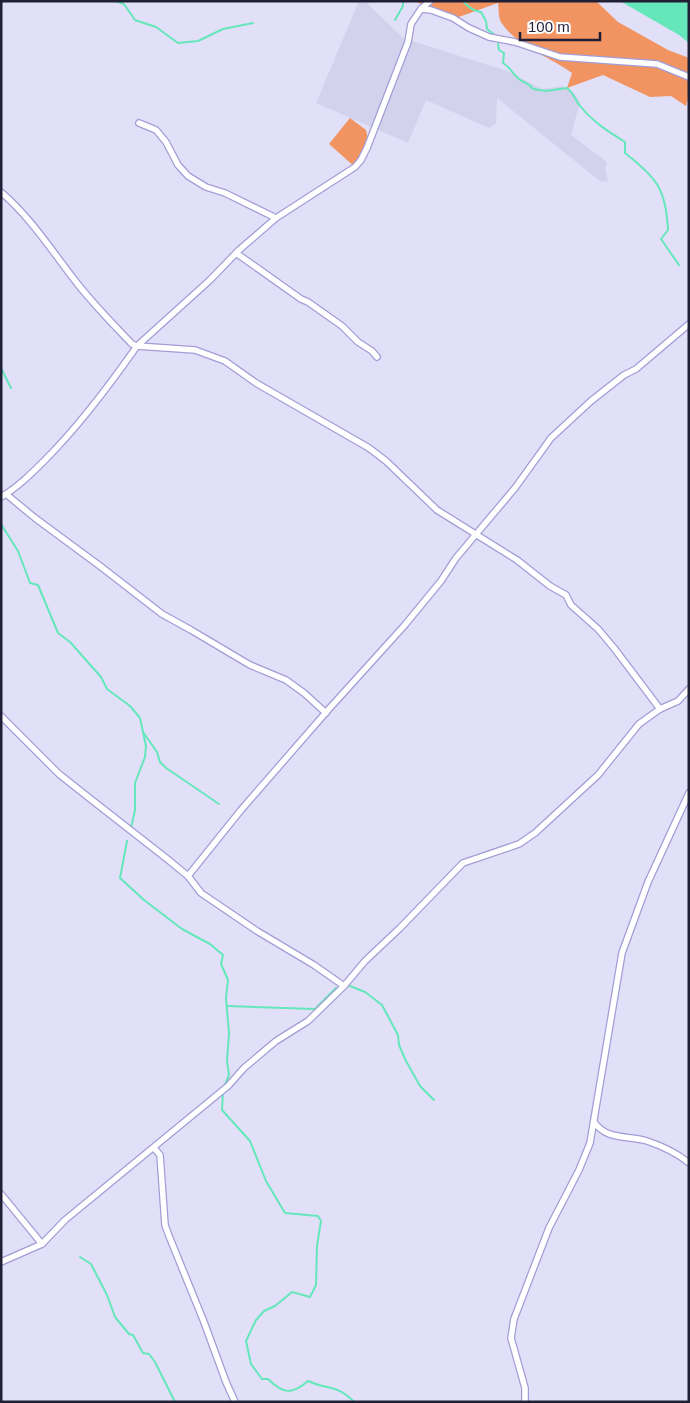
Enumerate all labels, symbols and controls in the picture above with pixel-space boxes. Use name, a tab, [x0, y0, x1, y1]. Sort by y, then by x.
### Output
scale bar	[520, 10, 600, 42]
text: 100 m	[528, 18, 570, 35]

